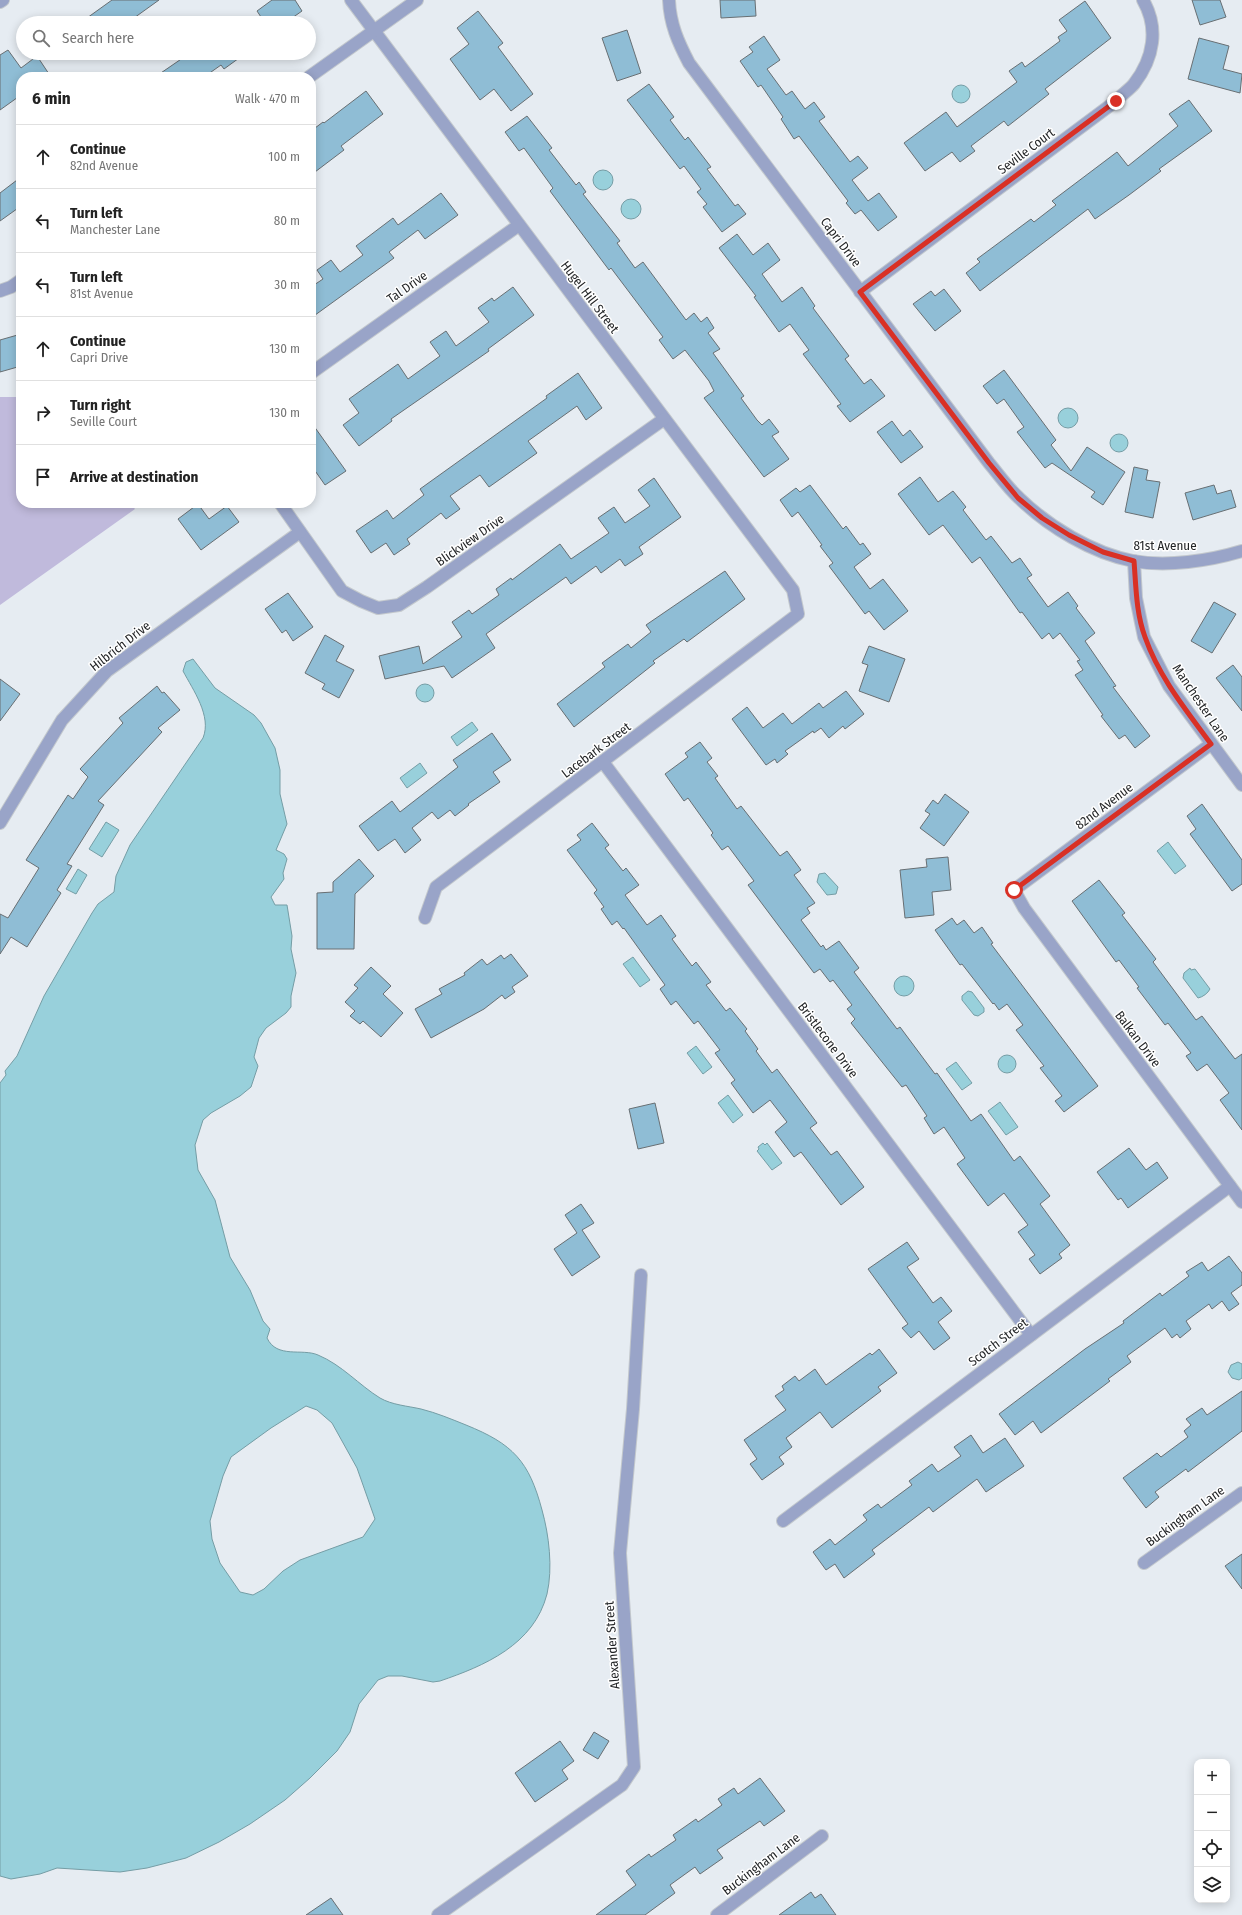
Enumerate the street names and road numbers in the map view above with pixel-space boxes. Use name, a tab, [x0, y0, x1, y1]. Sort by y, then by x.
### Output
street label: Seville Court	[995, 124, 1058, 177]
street label: Capri Drive	[818, 214, 864, 270]
street label: Hugel Hill Street	[558, 258, 622, 337]
street label: Tal Drive	[384, 268, 430, 306]
street label: Blickview Drive	[433, 511, 507, 569]
street label: 81st Avenue	[1133, 538, 1197, 553]
street label: Hilbrich Drive	[87, 618, 153, 674]
street label: Manchester Lane	[1170, 661, 1232, 745]
street label: Lacebark Street	[559, 719, 634, 781]
street label: 82nd Avenue	[1072, 780, 1136, 832]
street label: Bristlecone Drive	[795, 999, 861, 1081]
street label: Balkan Drive	[1112, 1008, 1164, 1070]
street label: Scotch Street	[965, 1314, 1031, 1369]
street label: Buckingham Lane	[1143, 1482, 1227, 1550]
street label: Alexander Street	[601, 1600, 623, 1690]
street label: Buckingham Lane	[719, 1830, 803, 1898]

